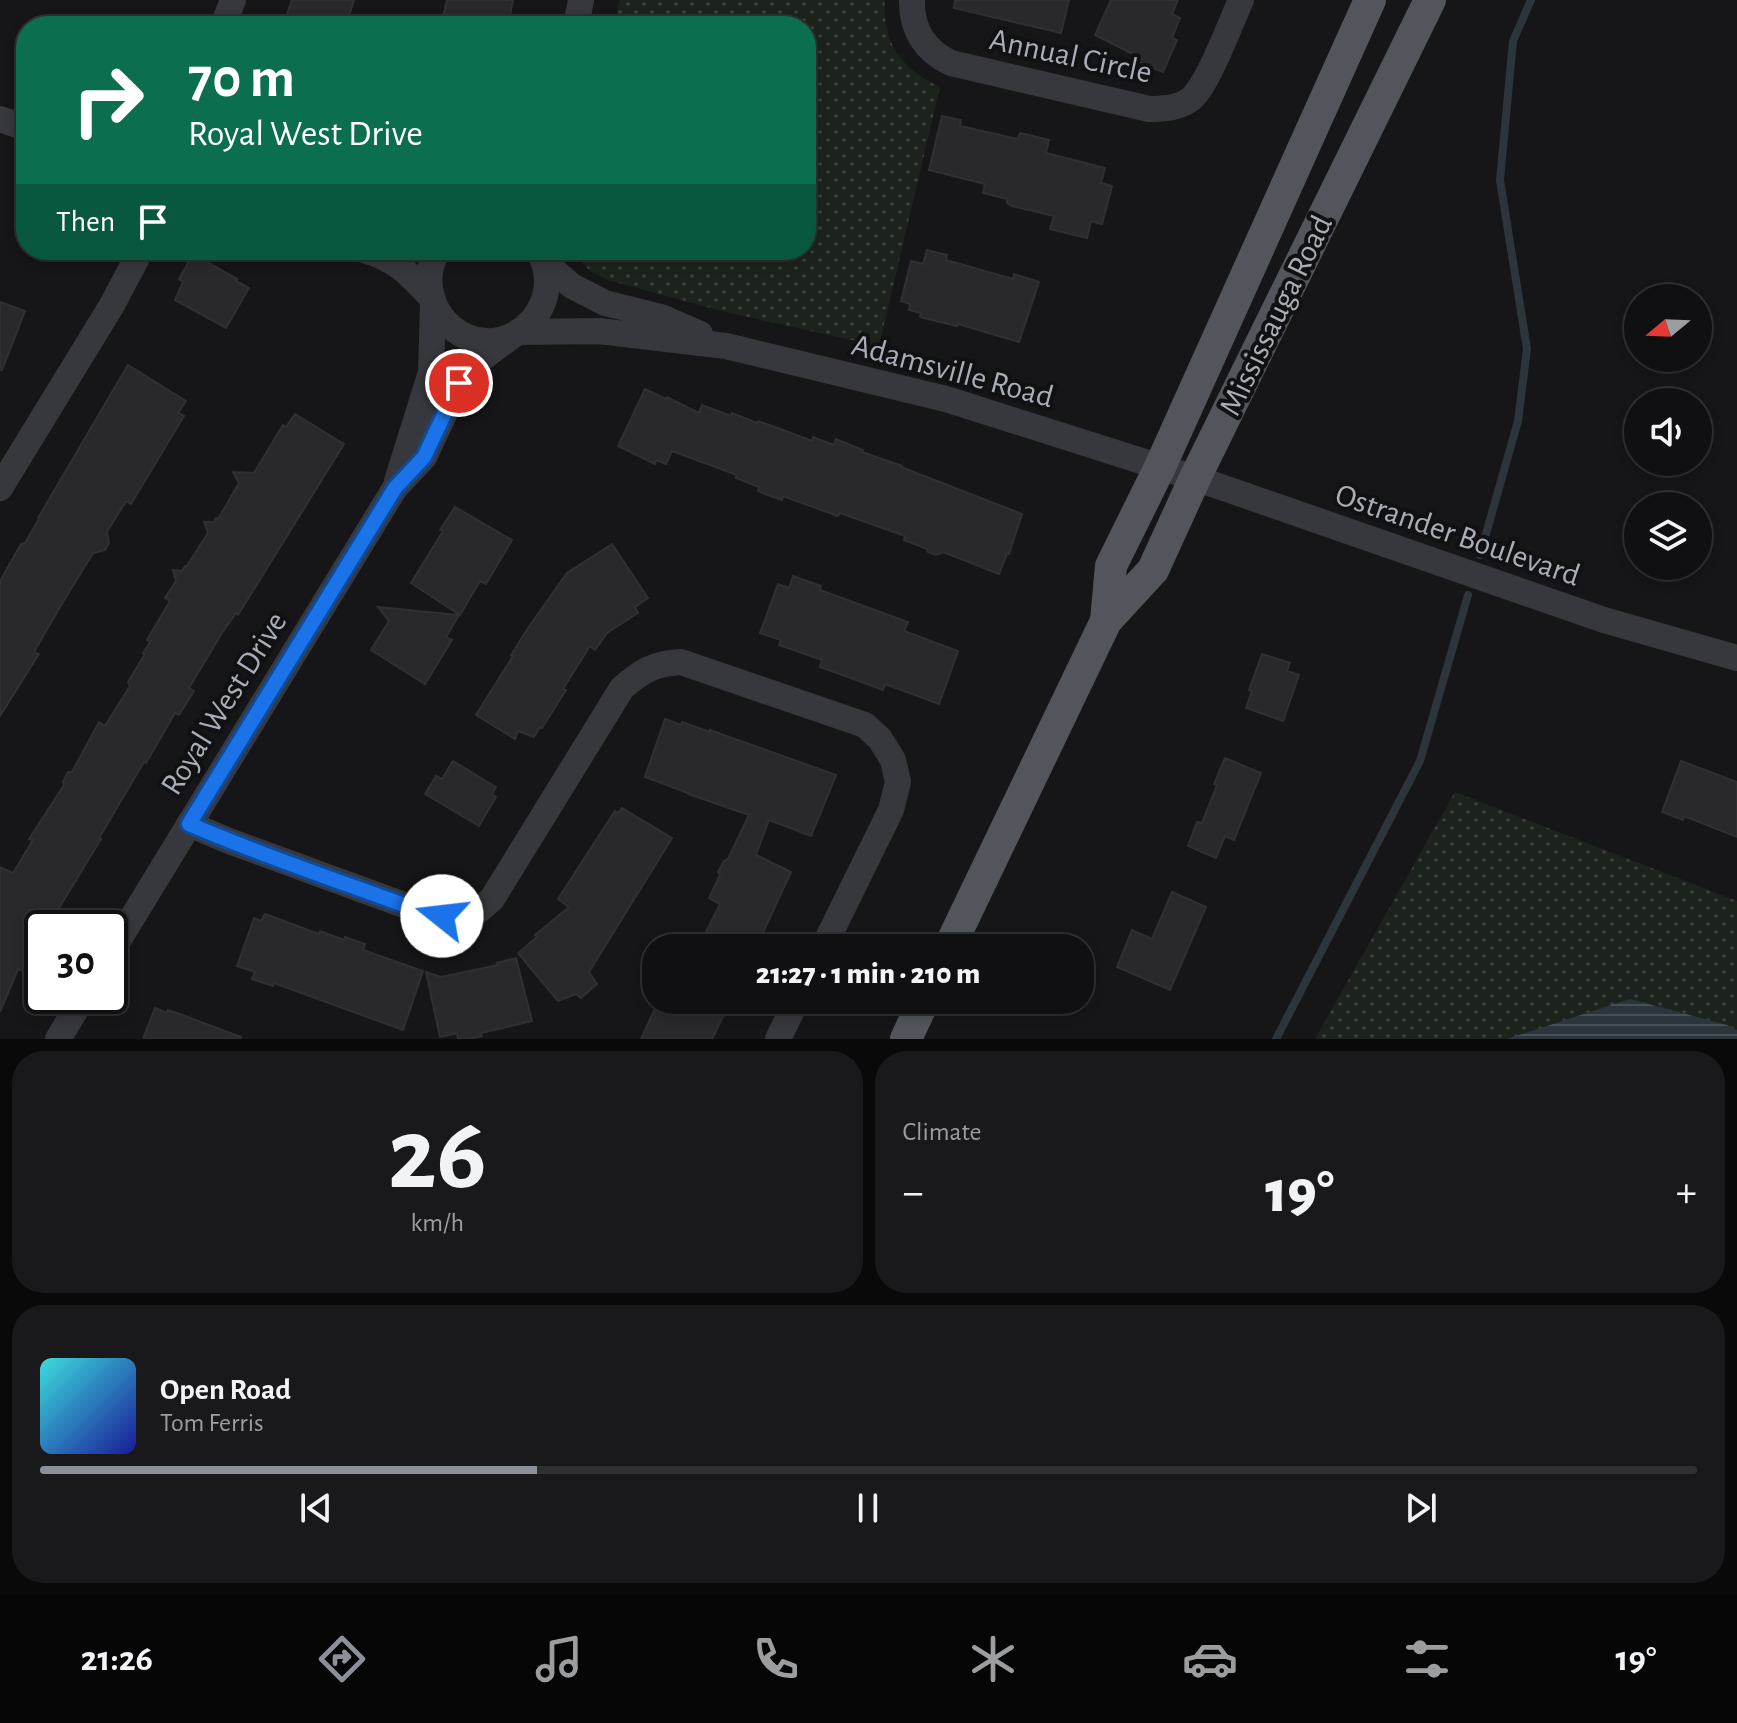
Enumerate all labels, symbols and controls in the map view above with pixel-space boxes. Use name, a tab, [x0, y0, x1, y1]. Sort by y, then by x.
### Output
street label: Annual Circle	[987, 23, 1155, 89]
icon: right	[56, 48, 160, 152]
text: 70 m	[188, 51, 295, 107]
text: Royal West Drive	[188, 116, 423, 152]
icon: arrive	[131, 200, 175, 244]
text: Then	[56, 207, 115, 237]
street label: Mississauga Road	[1214, 210, 1338, 420]
north arrow	[1624, 284, 1712, 372]
map controls	[1624, 284, 1712, 580]
street label: Adamsville Road	[849, 329, 1057, 413]
pin	[425, 349, 493, 417]
icon: arrive	[437, 361, 481, 405]
button: sound	[1624, 388, 1712, 476]
street label: Ostrander Boulevard	[1331, 478, 1584, 592]
button: layers	[1624, 492, 1712, 580]
street label: Royal West Drive	[155, 607, 293, 801]
position arrow	[400, 874, 484, 958]
speed limit sign: 30	[24, 910, 128, 1014]
text: 21:27 · 1 min · 210 m	[756, 959, 980, 989]
text: 26	[388, 1104, 487, 1208]
text: Climate	[903, 1119, 981, 1145]
text: 19°	[1265, 1163, 1334, 1223]
text: −	[903, 1171, 924, 1215]
text: +	[1676, 1171, 1697, 1215]
text: km/h	[410, 1210, 464, 1236]
text: Open Road	[160, 1375, 291, 1405]
text: Tom Ferris	[160, 1410, 264, 1436]
icon: previous	[294, 1486, 338, 1530]
icon: pause	[846, 1486, 890, 1530]
icon: next	[1399, 1486, 1443, 1530]
icon: directions	[314, 1631, 370, 1687]
icon: music	[531, 1631, 587, 1687]
icon: phone	[748, 1631, 804, 1687]
icon: climate	[965, 1631, 1021, 1687]
icon: car	[1182, 1631, 1238, 1687]
icon: filters	[1399, 1631, 1455, 1687]
text: 21:26	[80, 1641, 153, 1677]
text: 19°	[1616, 1641, 1656, 1677]

